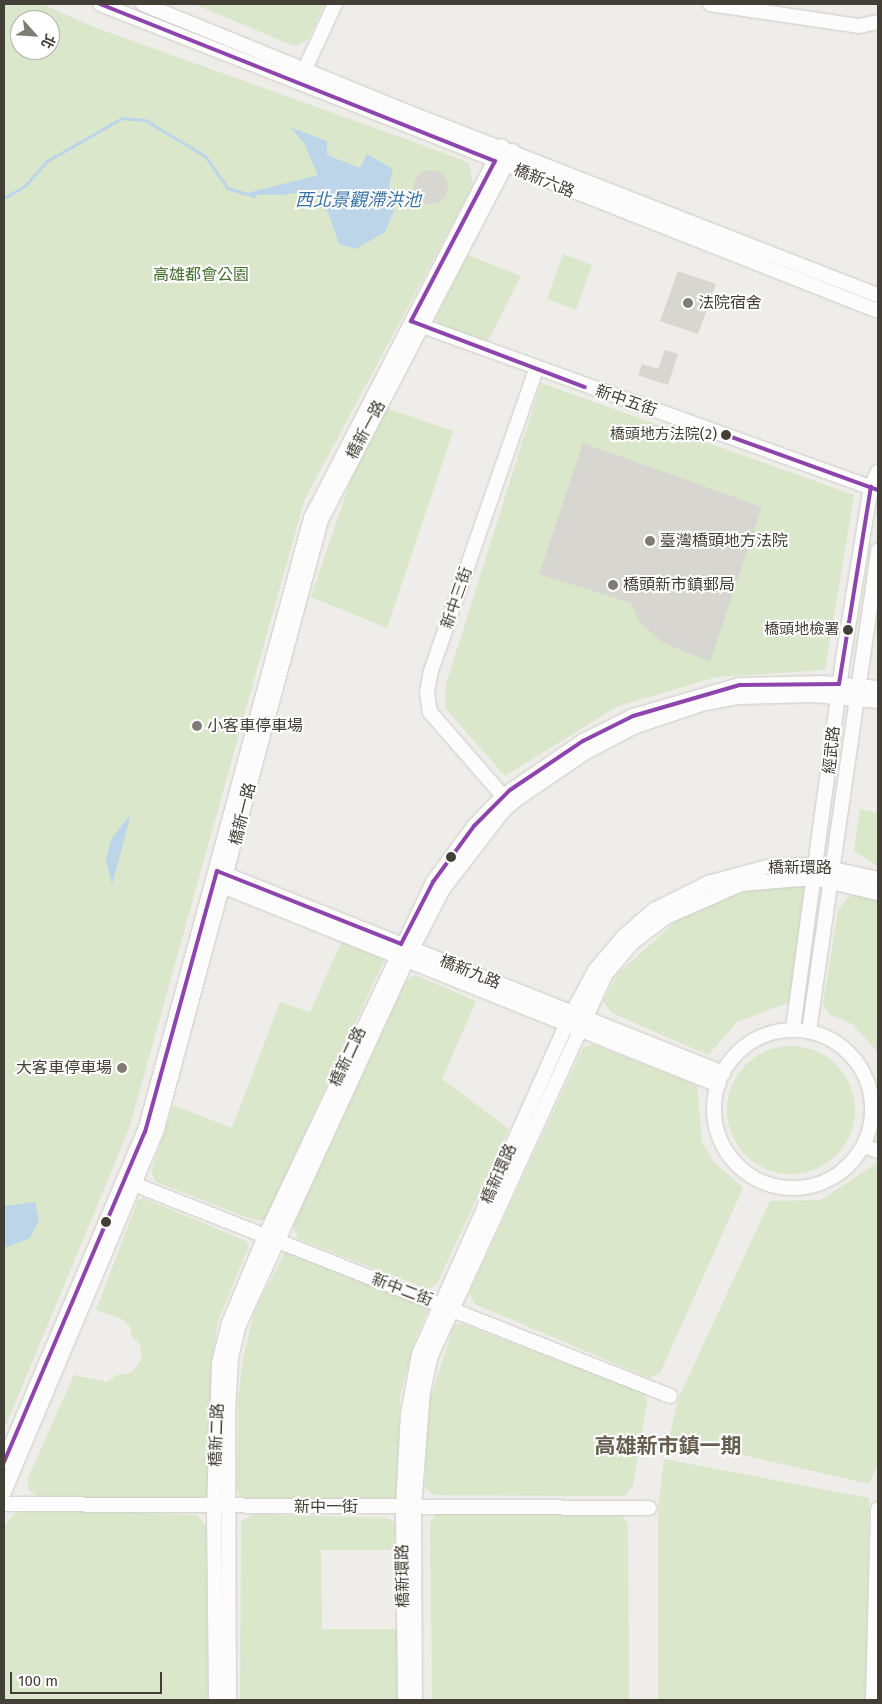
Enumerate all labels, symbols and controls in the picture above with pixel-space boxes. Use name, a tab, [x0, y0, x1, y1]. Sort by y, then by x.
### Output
north arrow	[10, 10, 60, 60]
text: 北	[37, 31, 59, 51]
street label: 橋新六路	[511, 160, 577, 202]
water label: 西北景觀滯洪池	[295, 189, 421, 211]
park label: 高雄都會公園	[153, 265, 249, 285]
place label: 法院宿舍	[698, 293, 762, 313]
marker: 法院宿舍	[682, 297, 694, 309]
street label: 新中五街	[593, 382, 659, 420]
street label: 橋新一路	[343, 397, 389, 463]
place label: 橋頭地方法院(2)	[610, 426, 717, 444]
marker: 橋頭地方法院(2)	[721, 430, 731, 440]
place label: 臺灣橋頭地方法院	[660, 531, 788, 551]
marker: 臺灣橋頭地方法院	[644, 535, 656, 547]
street label: 新中三街	[438, 565, 476, 631]
place label: 橋頭新市鎮郵局	[623, 575, 735, 595]
marker: 橋頭新市鎮郵局	[607, 579, 619, 591]
place label: 橋頭地檢署	[764, 621, 839, 639]
marker: 橋頭地檢署	[843, 625, 853, 635]
place label: 小客車停車場	[207, 716, 303, 736]
marker: 小客車停車場	[191, 720, 203, 732]
street label: 經武路	[820, 725, 844, 775]
street label: 橋新一路	[226, 781, 260, 847]
unlabelled marker	[446, 852, 456, 862]
street label: 橋新環路	[768, 858, 832, 878]
street label: 橋新九路	[437, 951, 503, 993]
street label: 橋新二路	[326, 1024, 370, 1090]
place label: 大客車停車場	[16, 1058, 112, 1078]
marker: 大客車停車場	[116, 1062, 128, 1074]
street label: 橋新環路	[477, 1141, 521, 1207]
unlabelled marker	[101, 1217, 111, 1227]
street label: 新中二街	[369, 1270, 435, 1310]
street label: 橋新二路	[206, 1403, 228, 1467]
district label: 高雄新市鎮一期	[595, 1433, 741, 1459]
street label: 新中一街	[294, 1497, 358, 1517]
street label: 橋新環路	[393, 1544, 413, 1608]
scale bar	[12, 1662, 165, 1694]
text: 100 m	[18, 1672, 58, 1690]

